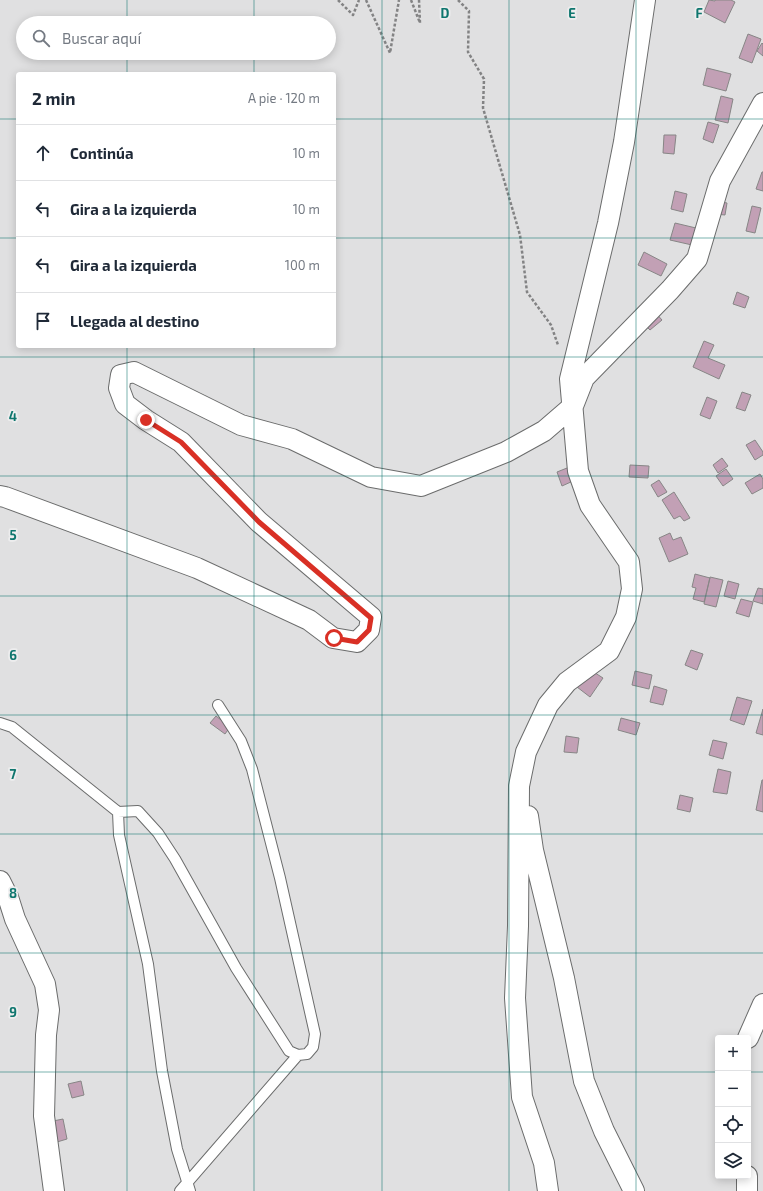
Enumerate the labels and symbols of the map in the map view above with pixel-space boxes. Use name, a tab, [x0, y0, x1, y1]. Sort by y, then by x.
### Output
text: D	[441, 5, 450, 21]
text: E	[568, 5, 576, 21]
text: F	[695, 5, 703, 21]
text: 4	[9, 408, 17, 424]
route end	[137, 411, 155, 429]
text: 5	[9, 527, 17, 543]
route start	[325, 629, 343, 647]
text: 6	[9, 647, 17, 663]
text: 7	[10, 766, 17, 782]
text: 8	[9, 885, 17, 901]
text: 9	[9, 1004, 17, 1020]

